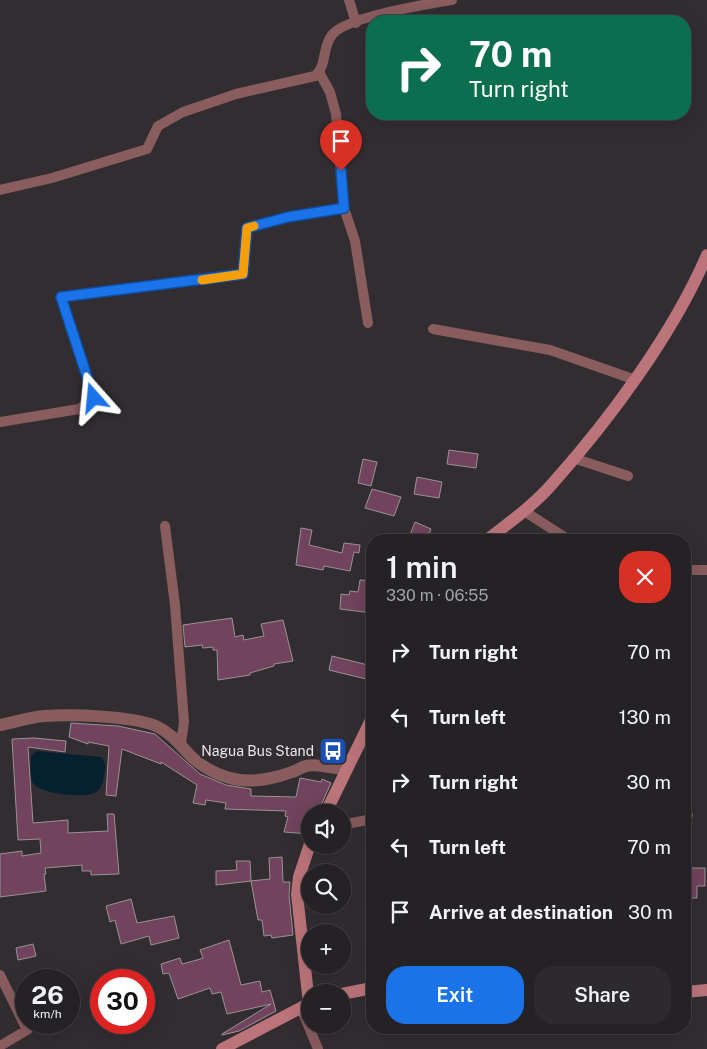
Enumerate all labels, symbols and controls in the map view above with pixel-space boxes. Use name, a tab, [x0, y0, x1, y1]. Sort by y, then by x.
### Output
text: 70 m	[469, 34, 552, 75]
icon: right	[386, 35, 451, 100]
text: Turn right	[469, 76, 569, 102]
pin	[320, 120, 362, 171]
icon: arrive	[327, 127, 355, 155]
position arrow	[67, 371, 119, 423]
text: 1 min	[386, 549, 457, 585]
button: close	[619, 551, 671, 603]
text: 330 m · 06:55	[386, 586, 489, 605]
icon: right	[386, 638, 414, 666]
text: Turn right	[429, 641, 518, 663]
text: 70 m	[627, 641, 671, 663]
icon: left	[386, 703, 414, 731]
text: Turn left	[429, 706, 506, 728]
text: 130 m	[619, 706, 671, 728]
bus stop icon: Nagua Bus Stand	[318, 736, 348, 766]
place label: Nagua Bus Stand	[201, 743, 314, 759]
icon: right	[386, 768, 414, 796]
text: Turn right	[429, 771, 518, 793]
text: 30 m	[626, 771, 671, 793]
map controls	[301, 804, 351, 1034]
button: sound	[301, 804, 351, 854]
icon: left	[386, 833, 414, 861]
text: Turn left	[429, 836, 506, 858]
text: 70 m	[627, 836, 671, 858]
button: search	[301, 864, 351, 914]
icon: arrive	[386, 898, 414, 926]
text: Arrive at destination	[429, 901, 613, 923]
text: 30 m	[628, 901, 673, 923]
button: +	[301, 924, 351, 974]
button: Exit	[386, 966, 524, 1024]
button: Share	[534, 966, 671, 1024]
speed limit sign: 30	[90, 969, 155, 1034]
text: 26	[31, 980, 64, 1010]
button: −	[301, 984, 351, 1034]
text: km/h	[33, 1007, 62, 1021]

